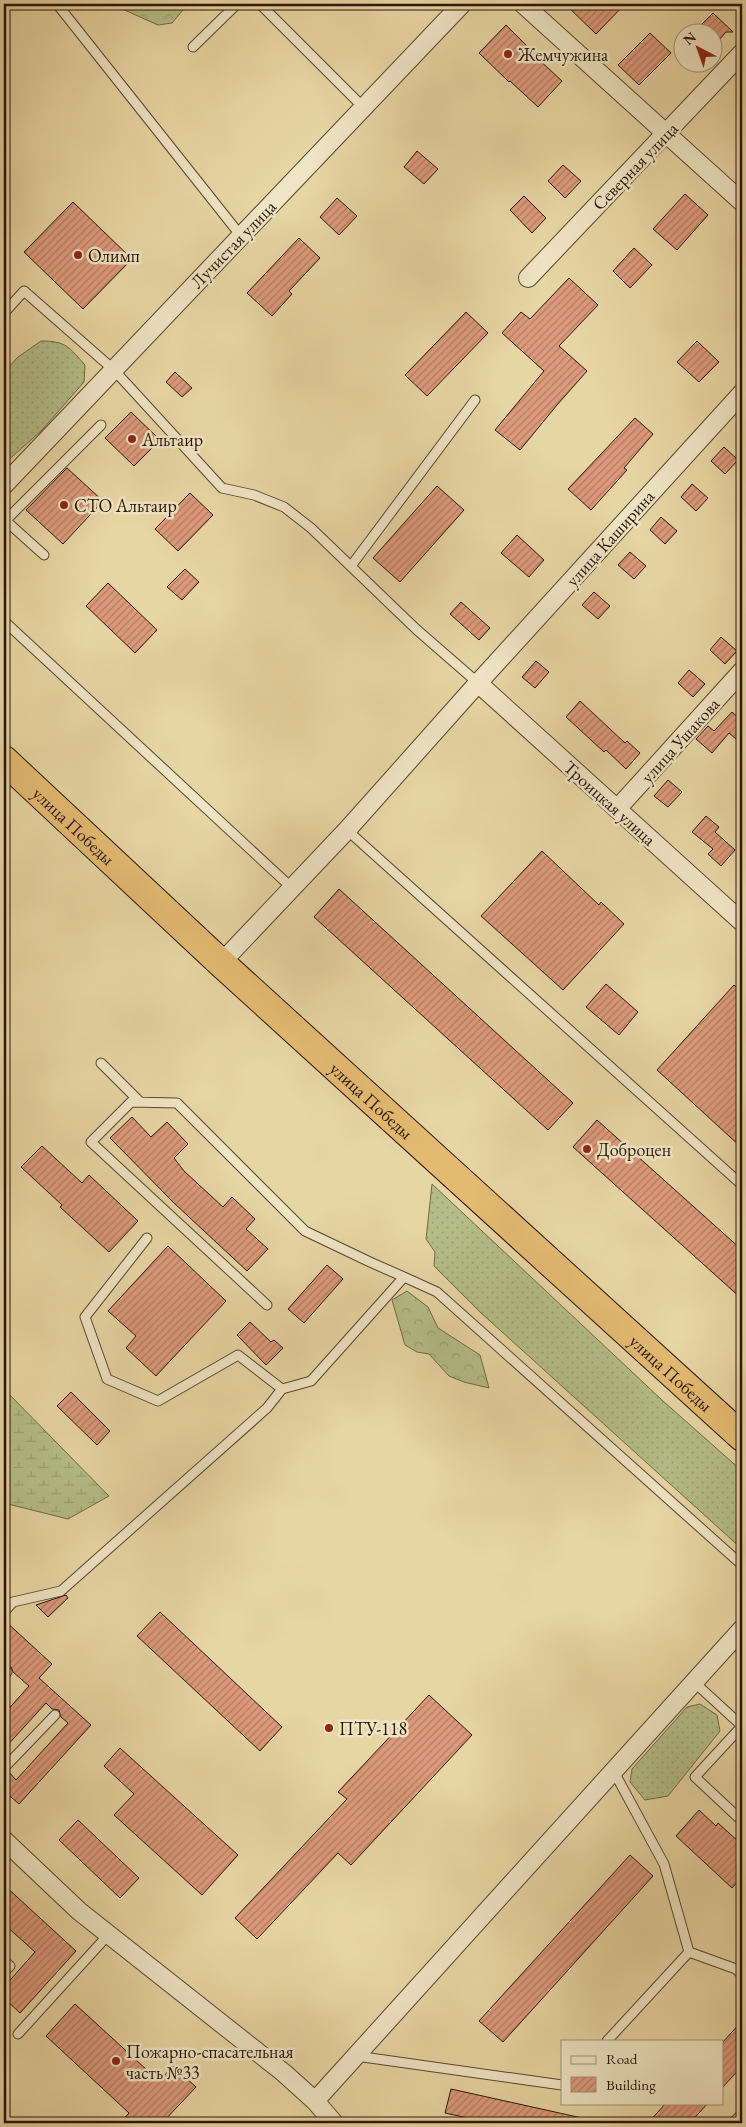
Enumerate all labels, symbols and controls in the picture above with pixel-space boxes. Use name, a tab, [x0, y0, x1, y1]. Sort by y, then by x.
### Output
north arrow	[674, 22, 724, 72]
text: N	[679, 27, 700, 49]
place label: Жемчужина	[517, 43, 609, 66]
marker: Жемчужина	[502, 48, 514, 60]
street label: Северная улица	[587, 116, 683, 215]
street label: Лучистая улица	[185, 194, 281, 293]
place label: Олимп	[88, 244, 140, 267]
marker: Олимп	[72, 249, 84, 261]
place label: Альтаир	[141, 428, 203, 451]
marker: Альтаир	[126, 433, 138, 445]
street label: улица Каширина	[561, 484, 660, 591]
place label: СТО Альтаир	[74, 494, 177, 517]
marker: СТО Альтаир	[58, 499, 70, 511]
street label: улица Ушакова	[636, 692, 725, 787]
street label: Троицкая улица	[559, 755, 662, 851]
street label: улица Победы	[28, 782, 120, 870]
street label: улица Победы	[325, 1057, 418, 1144]
place label: Доброцен	[597, 1138, 671, 1161]
marker: Доброцен	[581, 1143, 593, 1155]
street label: улица Победы	[625, 1329, 718, 1416]
place label: ПТУ-118	[339, 1717, 407, 1740]
marker: ПТУ-118	[323, 1722, 335, 1734]
place label: Пожарно-спасательная часть №33	[126, 2040, 294, 2084]
legend	[561, 2040, 724, 2104]
text: Road	[606, 2049, 638, 2068]
marker: Пожарно-спасательная часть №33	[110, 2055, 122, 2067]
text: Building	[606, 2075, 656, 2094]

